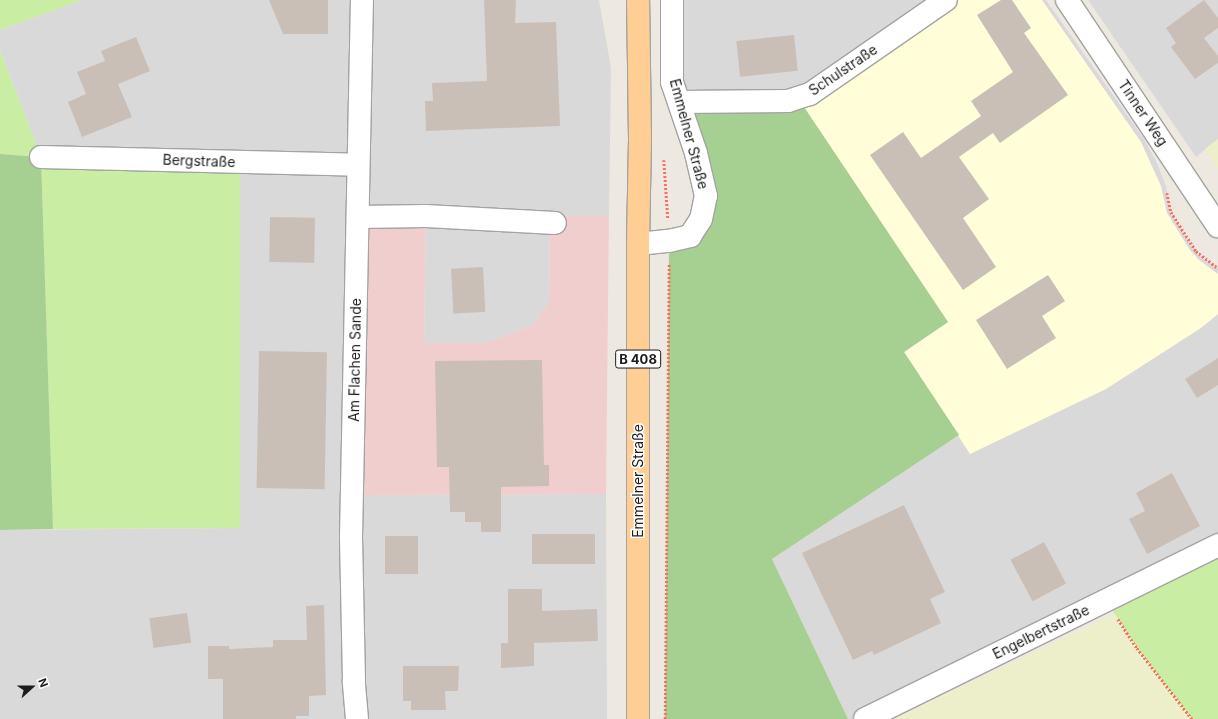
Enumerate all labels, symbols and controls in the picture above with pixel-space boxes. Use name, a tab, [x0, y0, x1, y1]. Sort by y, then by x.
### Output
street label: Schulstraße	[806, 41, 880, 99]
street label: Emmelner Straße	[666, 77, 712, 191]
street label: Tinner Weg	[1115, 77, 1171, 149]
street label: Bergstraße	[162, 151, 236, 171]
street label: Am Flachen Sande	[346, 298, 364, 422]
road number: B 408	[615, 348, 661, 370]
street label: Emmelner Straße	[630, 424, 646, 538]
street label: Engelbertstraße	[990, 601, 1092, 663]
north arrow	[12, 667, 52, 707]
text: N	[35, 676, 51, 689]

